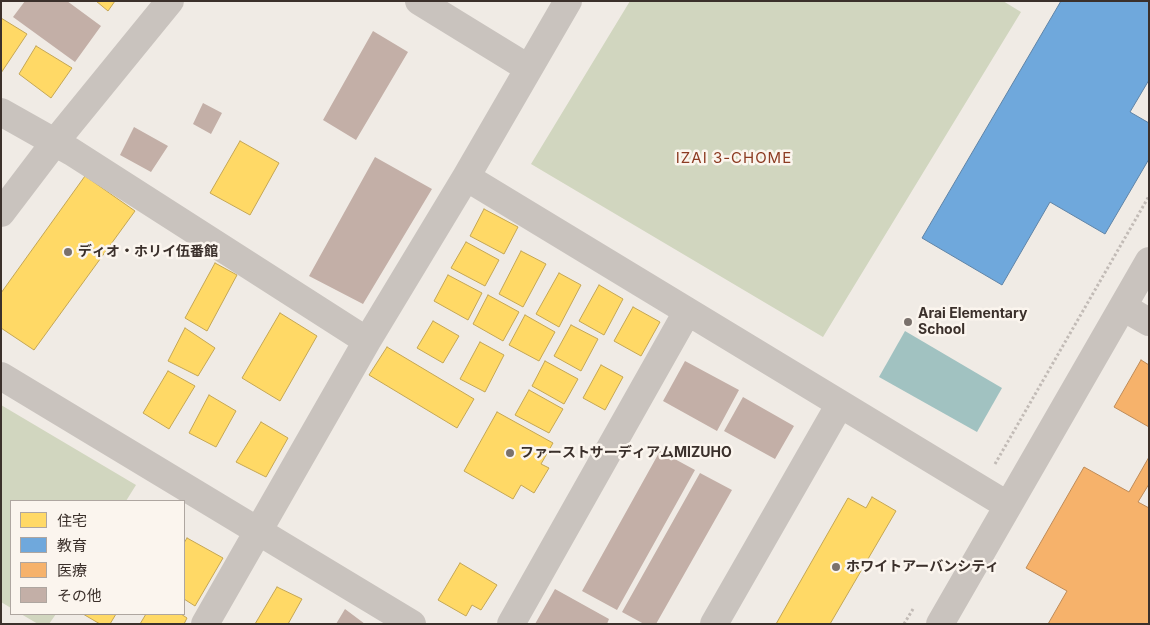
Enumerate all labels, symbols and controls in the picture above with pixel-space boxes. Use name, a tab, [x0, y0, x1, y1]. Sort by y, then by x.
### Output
district label: IZAI 3-CHOME	[674, 149, 794, 167]
place label: ディオ・ホリイ伍番館	[78, 244, 218, 260]
marker: ディオ・ホリイ伍番館	[62, 246, 74, 258]
place label: Arai Elementary School	[918, 306, 1027, 338]
marker: Arai Elementary School	[902, 316, 914, 328]
place label: ファーストサーディアムMIZUHO	[520, 445, 732, 461]
marker: ファーストサーディアムMIZUHO	[504, 447, 516, 459]
legend	[10, 500, 185, 615]
text: 住宅	[57, 511, 87, 530]
text: 教育	[57, 536, 87, 555]
place label: ホワイトアーバンシティ	[846, 559, 999, 575]
text: 医療	[57, 561, 87, 580]
marker: ホワイトアーバンシティ	[830, 561, 842, 573]
text: その他	[57, 586, 102, 605]

